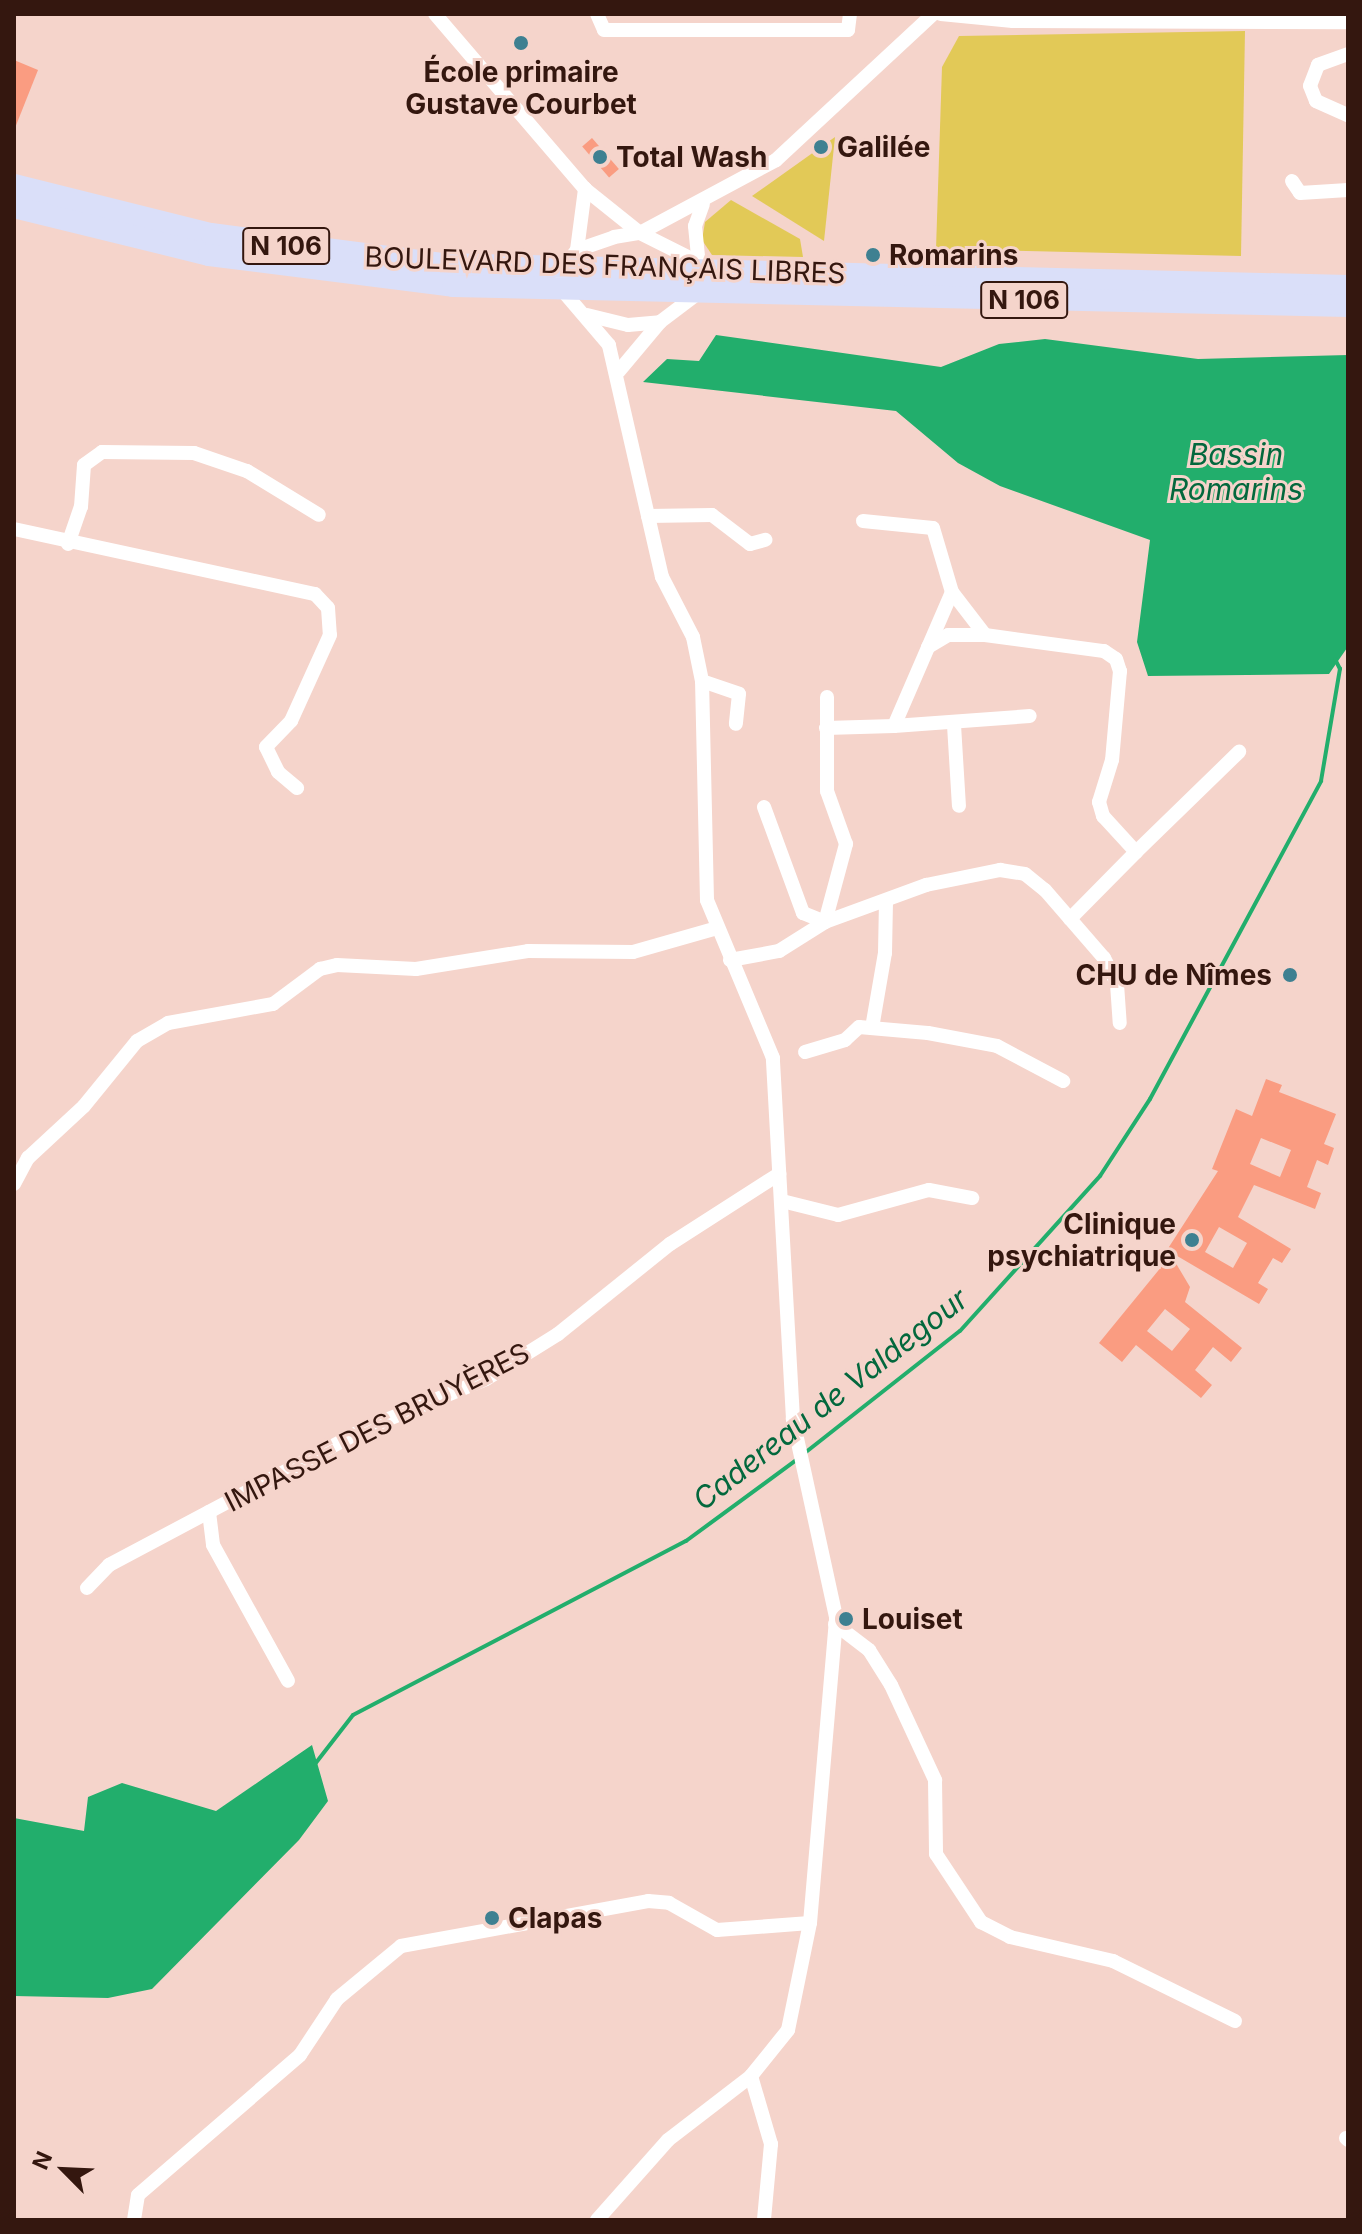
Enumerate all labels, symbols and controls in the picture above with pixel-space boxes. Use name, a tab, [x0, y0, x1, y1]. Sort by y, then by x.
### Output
marker: École primaire Gustave Courbet	[512, 34, 530, 52]
place label: École primaire Gustave Courbet	[405, 55, 637, 121]
place label: Galilée	[837, 130, 930, 164]
marker: Galilée	[812, 138, 830, 156]
place label: Total Wash	[616, 140, 767, 174]
marker: Total Wash	[591, 148, 609, 166]
road number: N 106	[242, 224, 330, 268]
place label: Romarins	[889, 238, 1018, 272]
street label: BOULEVARD DES FRANÇAIS LIBRES	[364, 240, 846, 290]
marker: Romarins	[864, 246, 882, 264]
road number: N 106	[980, 278, 1068, 322]
water label: Bassin Romarins	[1169, 436, 1303, 506]
place label: CHU de Nîmes	[1075, 958, 1272, 992]
marker: CHU de Nîmes	[1279, 964, 1301, 986]
place label: Clinique psychiatrique	[987, 1207, 1176, 1273]
marker: Clinique psychiatrique	[1183, 1231, 1201, 1249]
water label: Cadereau de Valdegour	[685, 1281, 975, 1517]
street label: IMPASSE DES BRUYÈRES	[219, 1335, 535, 1519]
place label: Louiset	[862, 1602, 963, 1636]
marker: Louiset	[837, 1610, 855, 1628]
place label: Clapas	[508, 1901, 602, 1935]
marker: Clapas	[483, 1909, 501, 1927]
north arrow	[24, 2130, 104, 2210]
text: N	[27, 2147, 57, 2173]

